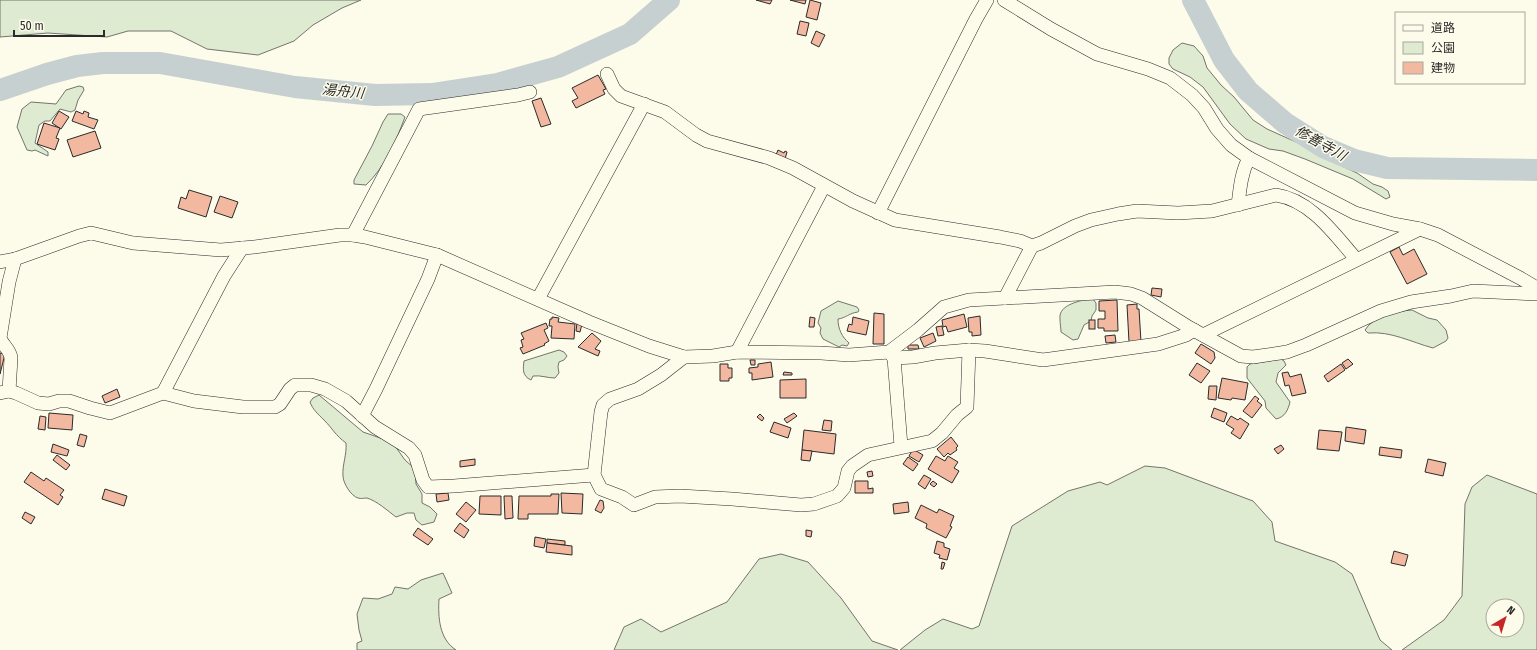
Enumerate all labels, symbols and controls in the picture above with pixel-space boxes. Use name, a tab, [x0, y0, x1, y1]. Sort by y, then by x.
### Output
scale bar	[14, 12, 104, 38]
legend	[1395, 12, 1525, 84]
text: 50 m	[20, 19, 44, 33]
text: 道路	[1431, 21, 1455, 35]
text: 公園	[1431, 41, 1455, 55]
text: 建物	[1431, 61, 1455, 75]
water label: 湯舟川	[321, 81, 367, 102]
water label: 修善寺川	[1292, 122, 1351, 165]
north arrow	[1485, 598, 1525, 638]
text: N	[1504, 603, 1517, 618]

